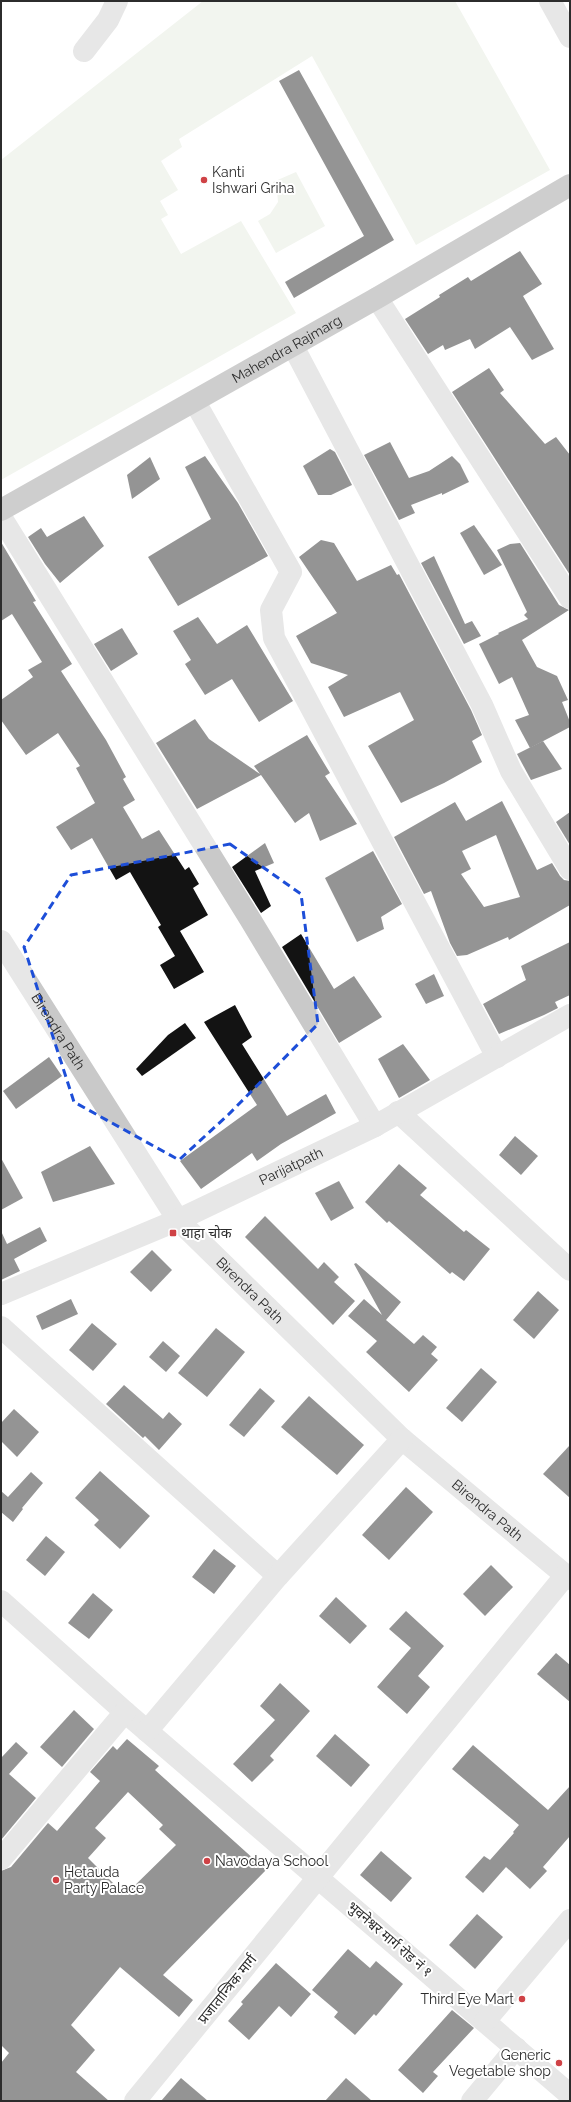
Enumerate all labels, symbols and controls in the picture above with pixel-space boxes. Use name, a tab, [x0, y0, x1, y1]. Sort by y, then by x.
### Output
place label: Kanti Ishwari Griha	[212, 164, 294, 196]
marker: Kanti Ishwari Griha	[199, 175, 209, 185]
street label: Mahendra Rajmarg	[229, 312, 344, 386]
street label: Birendra Path	[28, 990, 88, 1073]
street label: Parijatpath	[256, 1144, 325, 1188]
place label: थाहा चोक	[181, 1225, 232, 1241]
marker: थाहा चोक	[168, 1228, 178, 1238]
street label: Birendra Path	[213, 1254, 287, 1327]
street label: Birendra Path	[449, 1476, 526, 1544]
place label: Navodaya School	[215, 1853, 328, 1869]
marker: Navodaya School	[202, 1856, 212, 1866]
place label: Hetauda Party Palace	[64, 1864, 144, 1896]
marker: Hetauda Party Palace	[51, 1875, 61, 1885]
street label: भुवनेश्वर मार्ग रोड नं १	[343, 1897, 436, 1982]
street label: प्रजातान्त्रिक मार्ग	[194, 1951, 260, 2027]
place label: Third Eye Mart	[420, 1991, 514, 2007]
marker: Third Eye Mart	[517, 1994, 527, 2004]
place label: Generic Vegetable shop	[449, 2047, 551, 2079]
marker: Generic Vegetable shop	[554, 2058, 564, 2068]

